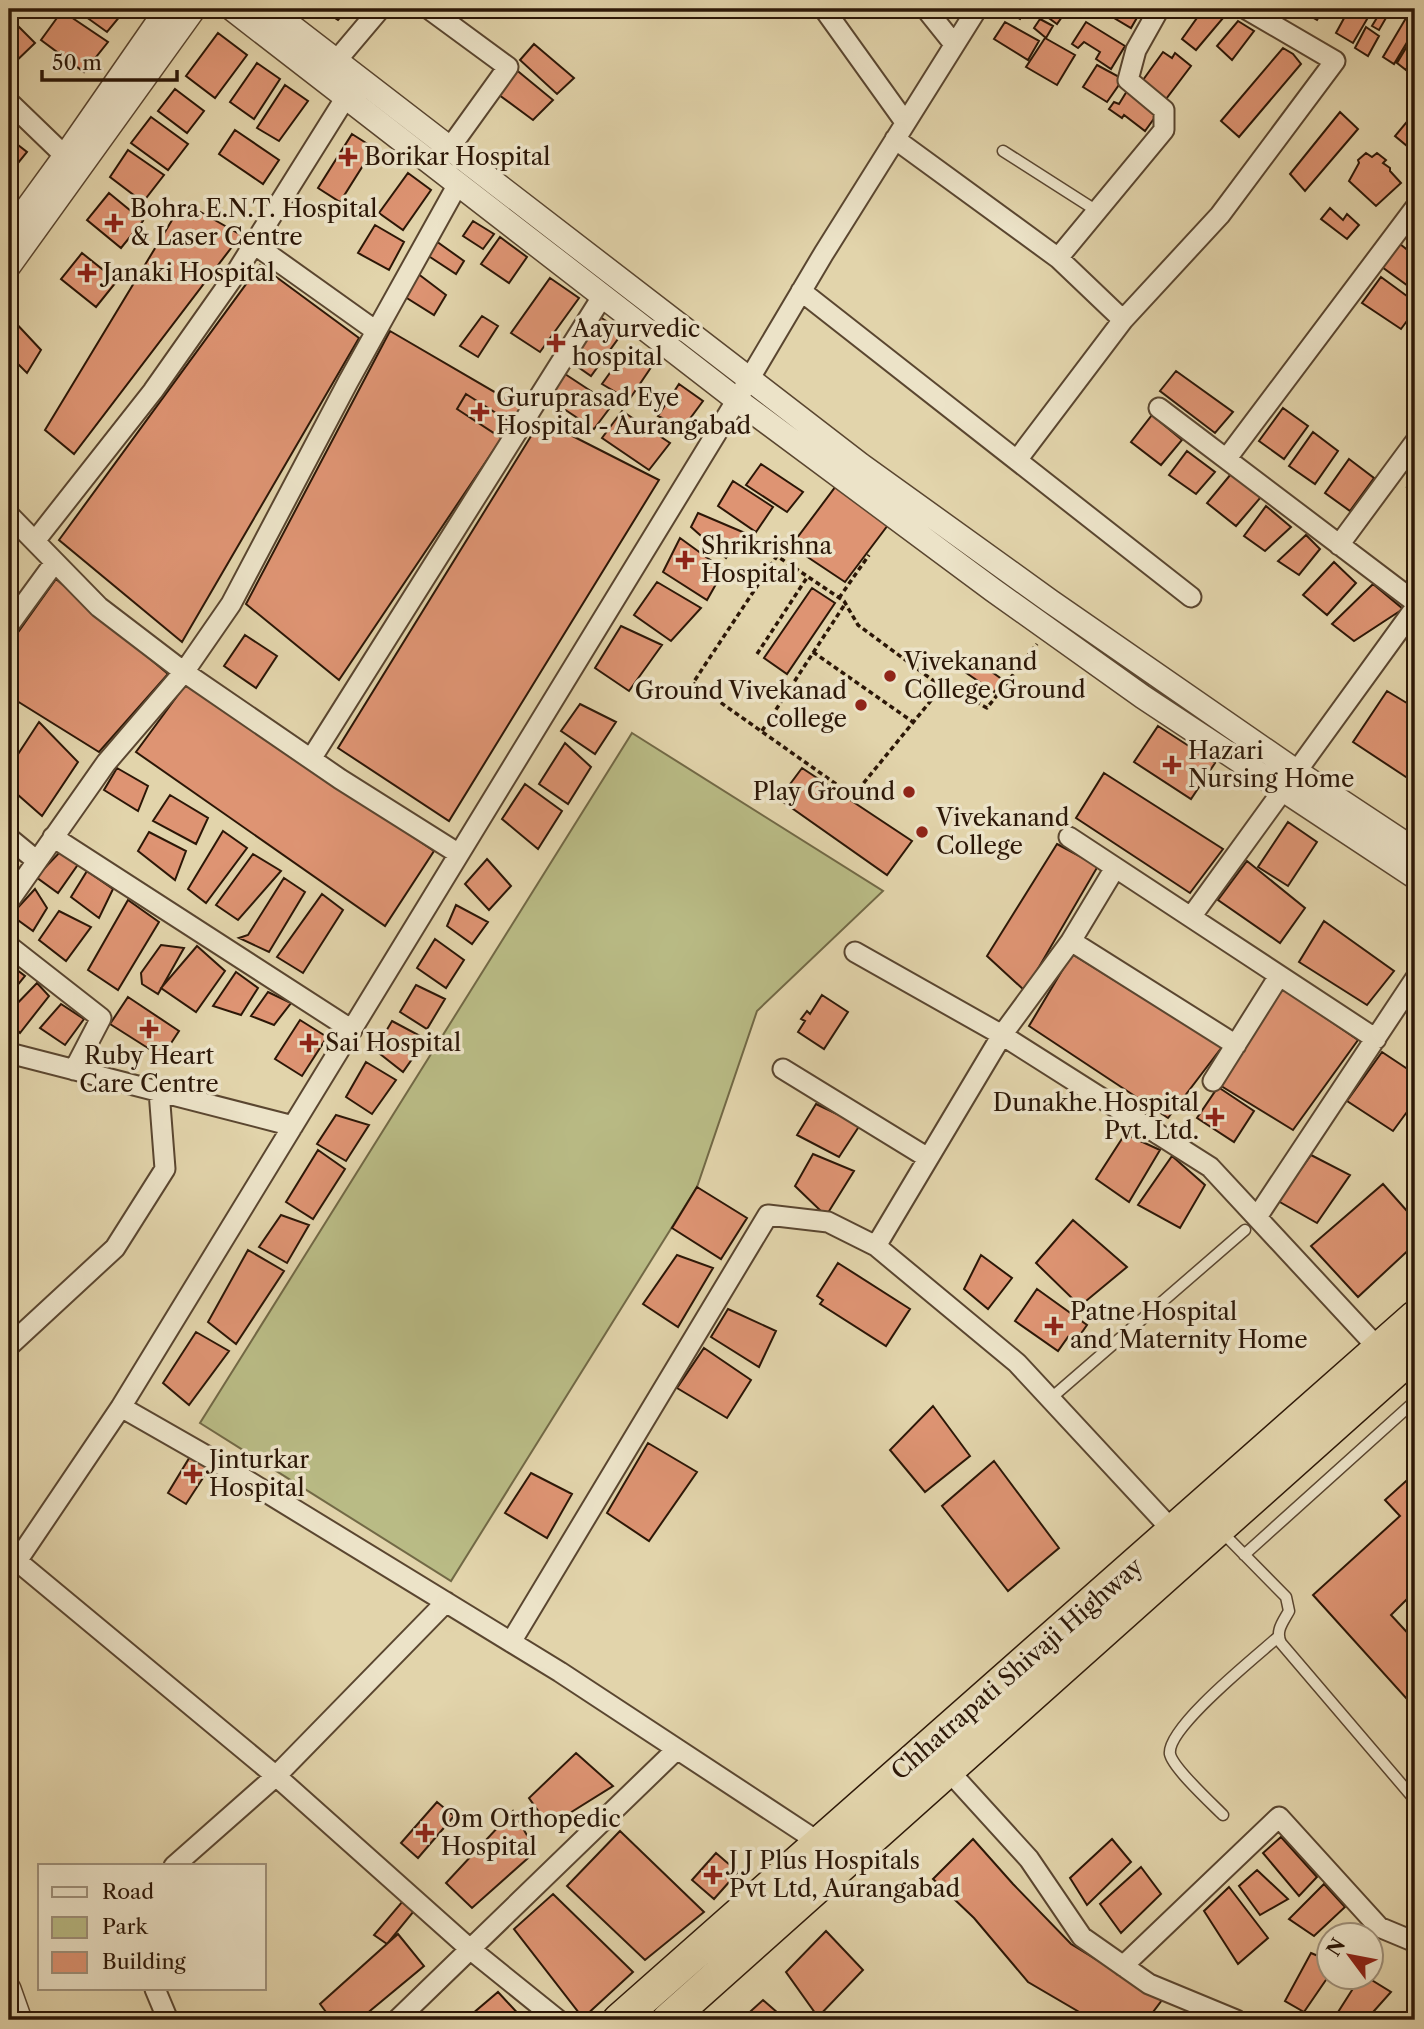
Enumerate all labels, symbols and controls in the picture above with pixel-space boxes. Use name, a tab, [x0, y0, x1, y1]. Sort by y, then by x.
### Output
scale bar	[42, 38, 177, 82]
text: 50 m	[52, 50, 102, 75]
place label: Borikar Hospital	[364, 142, 551, 171]
marker: Borikar Hospital	[338, 147, 358, 167]
place label: Bohra E.N.T. Hospital & Laser Centre	[130, 194, 377, 251]
marker: Bohra E.N.T. Hospital & Laser Centre	[104, 213, 124, 233]
place label: Janaki Hospital	[99, 258, 275, 287]
marker: Janaki Hospital	[77, 263, 97, 283]
place label: Aayurvedic hospital	[571, 314, 700, 371]
marker: Aayurvedic hospital	[546, 333, 566, 353]
place label: Guruprasad Eye Hospital - Aurangabad	[496, 383, 752, 440]
marker: Guruprasad Eye Hospital - Aurangabad	[470, 402, 490, 422]
place label: Shrikrishna Hospital	[701, 531, 833, 588]
marker: Shrikrishna Hospital	[675, 550, 695, 570]
place label: Vivekanand College Ground	[903, 647, 1086, 704]
marker: Vivekanand College Ground	[882, 668, 898, 684]
place label: Ground Vivekanad college	[635, 676, 847, 733]
marker: Ground Vivekanad college	[853, 697, 869, 713]
place label: Hazari Nursing Home	[1188, 736, 1355, 793]
marker: Hazari Nursing Home	[1162, 755, 1182, 775]
place label: Play Ground	[753, 777, 895, 806]
marker: Play Ground	[901, 784, 917, 800]
place label: Vivekanand College	[935, 803, 1070, 860]
marker: Vivekanand College	[914, 824, 930, 840]
marker: Ruby Heart Care Centre	[139, 1019, 159, 1039]
place label: Sai Hospital	[325, 1028, 461, 1057]
marker: Sai Hospital	[299, 1033, 319, 1053]
place label: Ruby Heart Care Centre	[79, 1041, 219, 1098]
place label: Dunakhe Hospital Pvt. Ltd.	[993, 1088, 1199, 1145]
marker: Dunakhe Hospital Pvt. Ltd.	[1205, 1107, 1225, 1127]
place label: Patne Hospital and Maternity Home	[1070, 1297, 1308, 1354]
marker: Patne Hospital and Maternity Home	[1044, 1316, 1064, 1336]
place label: Jinturkar Hospital	[205, 1445, 309, 1502]
marker: Jinturkar Hospital	[183, 1464, 203, 1484]
street label: Chhatrapati Shivaji Highway	[885, 1551, 1149, 1786]
place label: Om Orthopedic Hospital	[441, 1804, 621, 1861]
marker: Om Orthopedic Hospital	[415, 1823, 435, 1843]
place label: J J Plus Hospitals Pvt Ltd, Aurangabad	[725, 1846, 961, 1903]
legend	[38, 1864, 266, 1990]
marker: J J Plus Hospitals Pvt Ltd, Aurangabad	[703, 1865, 723, 1885]
text: Road	[102, 1879, 154, 1904]
text: Park	[102, 1914, 148, 1939]
north arrow	[1316, 1920, 1386, 1990]
text: N	[1322, 1934, 1350, 1960]
text: Building	[102, 1949, 187, 1974]

